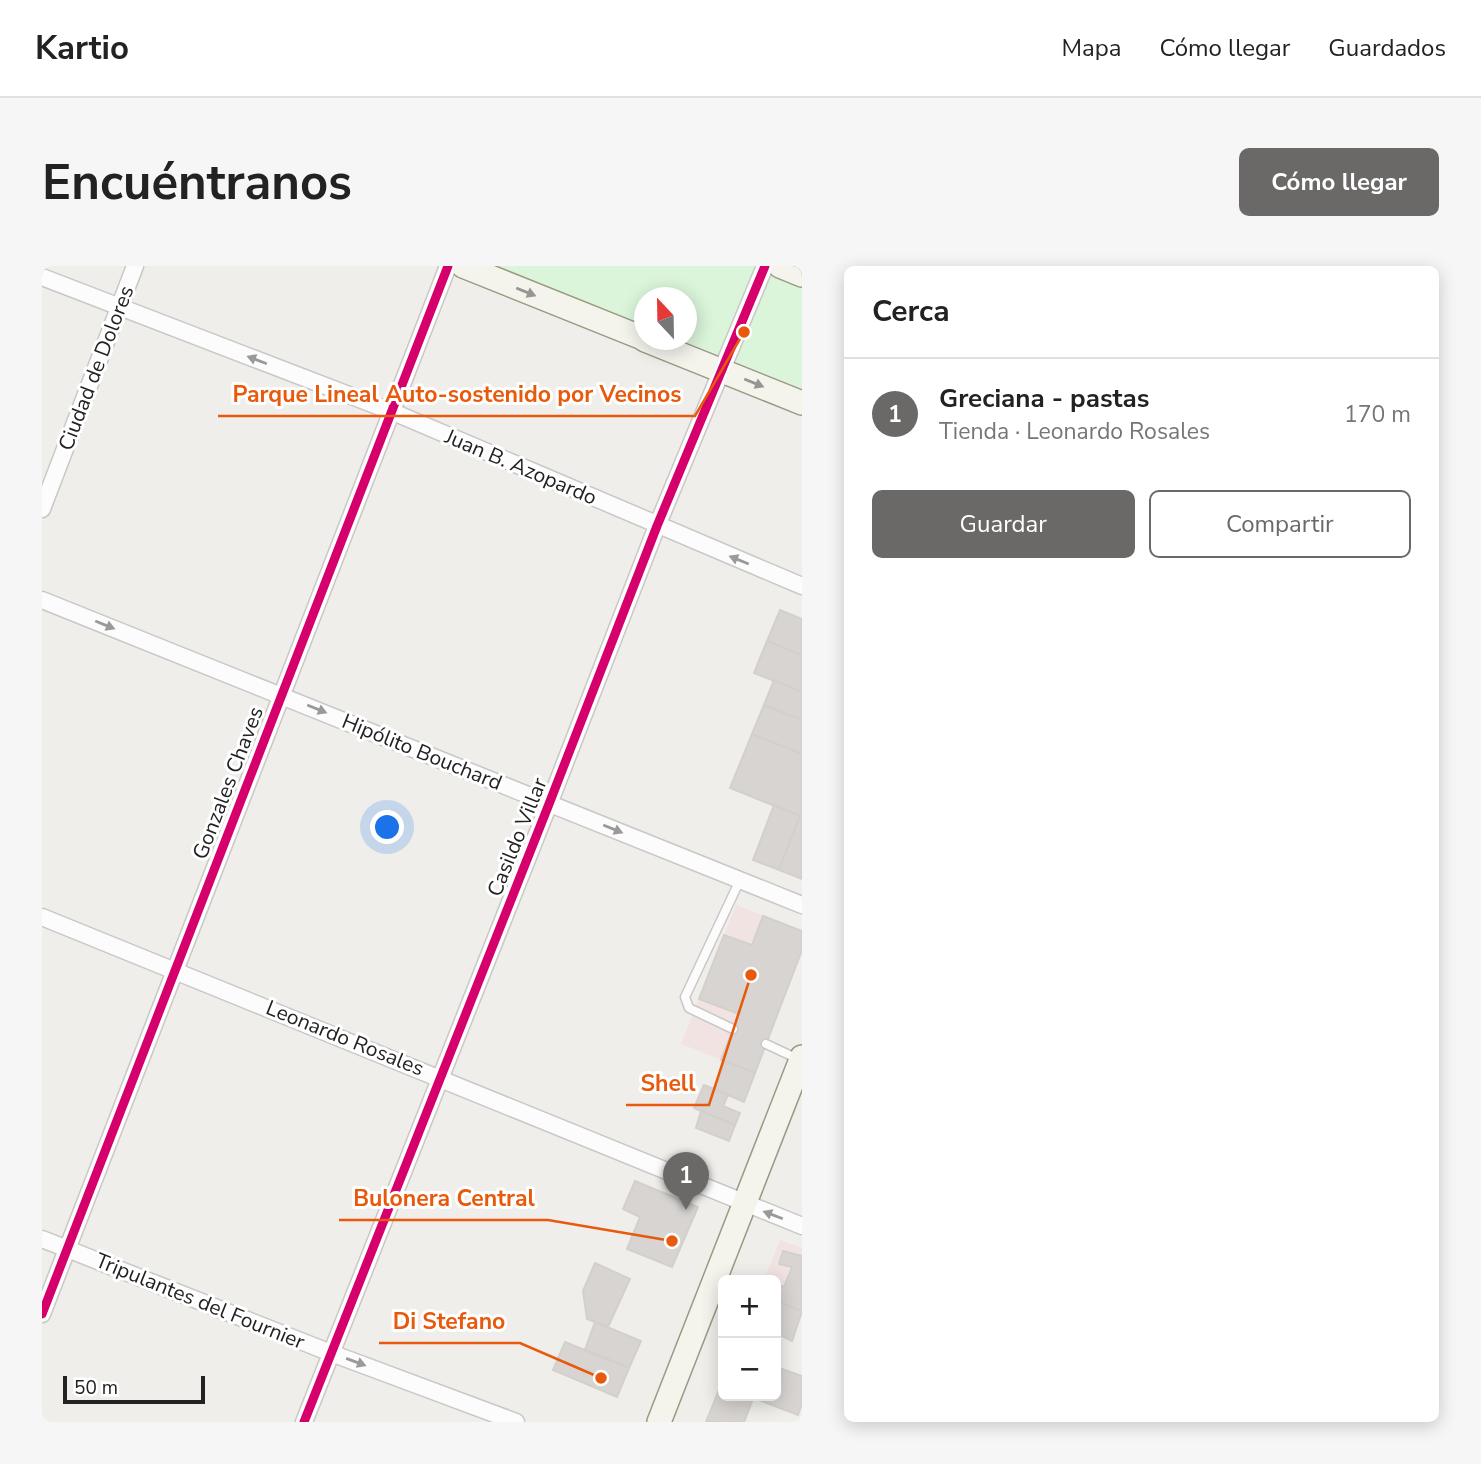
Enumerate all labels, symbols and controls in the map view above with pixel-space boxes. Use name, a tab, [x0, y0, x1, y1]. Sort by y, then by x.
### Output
text: Kartio	[35, 26, 129, 71]
text: Mapa	[1061, 32, 1121, 64]
text: Cómo llegar	[1159, 32, 1290, 64]
text: Guardados	[1328, 32, 1446, 64]
button: Cómo llegar	[1239, 148, 1439, 216]
text: Encuéntranos	[42, 149, 352, 216]
street label: Ciudad de Dolores	[52, 282, 140, 454]
one-way arrow	[516, 286, 537, 297]
north arrow	[634, 287, 697, 350]
text: Cerca	[872, 291, 950, 332]
one-way arrow	[247, 354, 268, 365]
callout: Parque Lineal Auto-sostenido por Vecinos	[218, 372, 695, 416]
one-way arrow	[744, 378, 765, 389]
text: Parque Lineal Auto-sostenido por Vecinos	[232, 379, 682, 410]
text: Greciana - pastas	[939, 381, 1149, 416]
text: 1	[888, 399, 902, 430]
text: 170 m	[1344, 399, 1411, 430]
text: Tienda · Leonardo Rosales	[939, 416, 1210, 447]
street label: Juan B. Azopardo	[440, 422, 601, 512]
button: Guardar	[872, 490, 1135, 558]
button: Compartir	[1149, 490, 1411, 558]
one-way arrow	[729, 554, 749, 566]
one-way arrow	[95, 619, 116, 630]
street label: Gonzales Chaves	[186, 703, 270, 863]
one-way arrow	[307, 703, 327, 715]
street label: Hipólito Bouchard	[338, 707, 506, 797]
street label: Casildo Villar	[480, 773, 554, 901]
your location	[370, 810, 404, 844]
one-way arrow	[602, 824, 623, 835]
street label: Leonardo Rosales	[262, 994, 428, 1082]
callout: Shell	[626, 1061, 709, 1105]
text: Shell	[640, 1068, 696, 1099]
pin: 1	[663, 1152, 709, 1210]
callout: Bulonera Central	[339, 1176, 548, 1220]
text: Bulonera Central	[353, 1183, 535, 1214]
one-way arrow	[763, 1209, 784, 1220]
street label: Tripulantes del Fournier	[91, 1246, 309, 1356]
map controls	[718, 1275, 781, 1401]
button: +	[718, 1275, 781, 1338]
callout: Di Stefano	[379, 1299, 520, 1343]
text: Di Stefano	[393, 1306, 505, 1337]
button: −	[718, 1338, 781, 1401]
one-way arrow	[346, 1357, 367, 1368]
scale bar	[63, 1373, 205, 1405]
text: 50 m	[74, 1375, 118, 1401]

